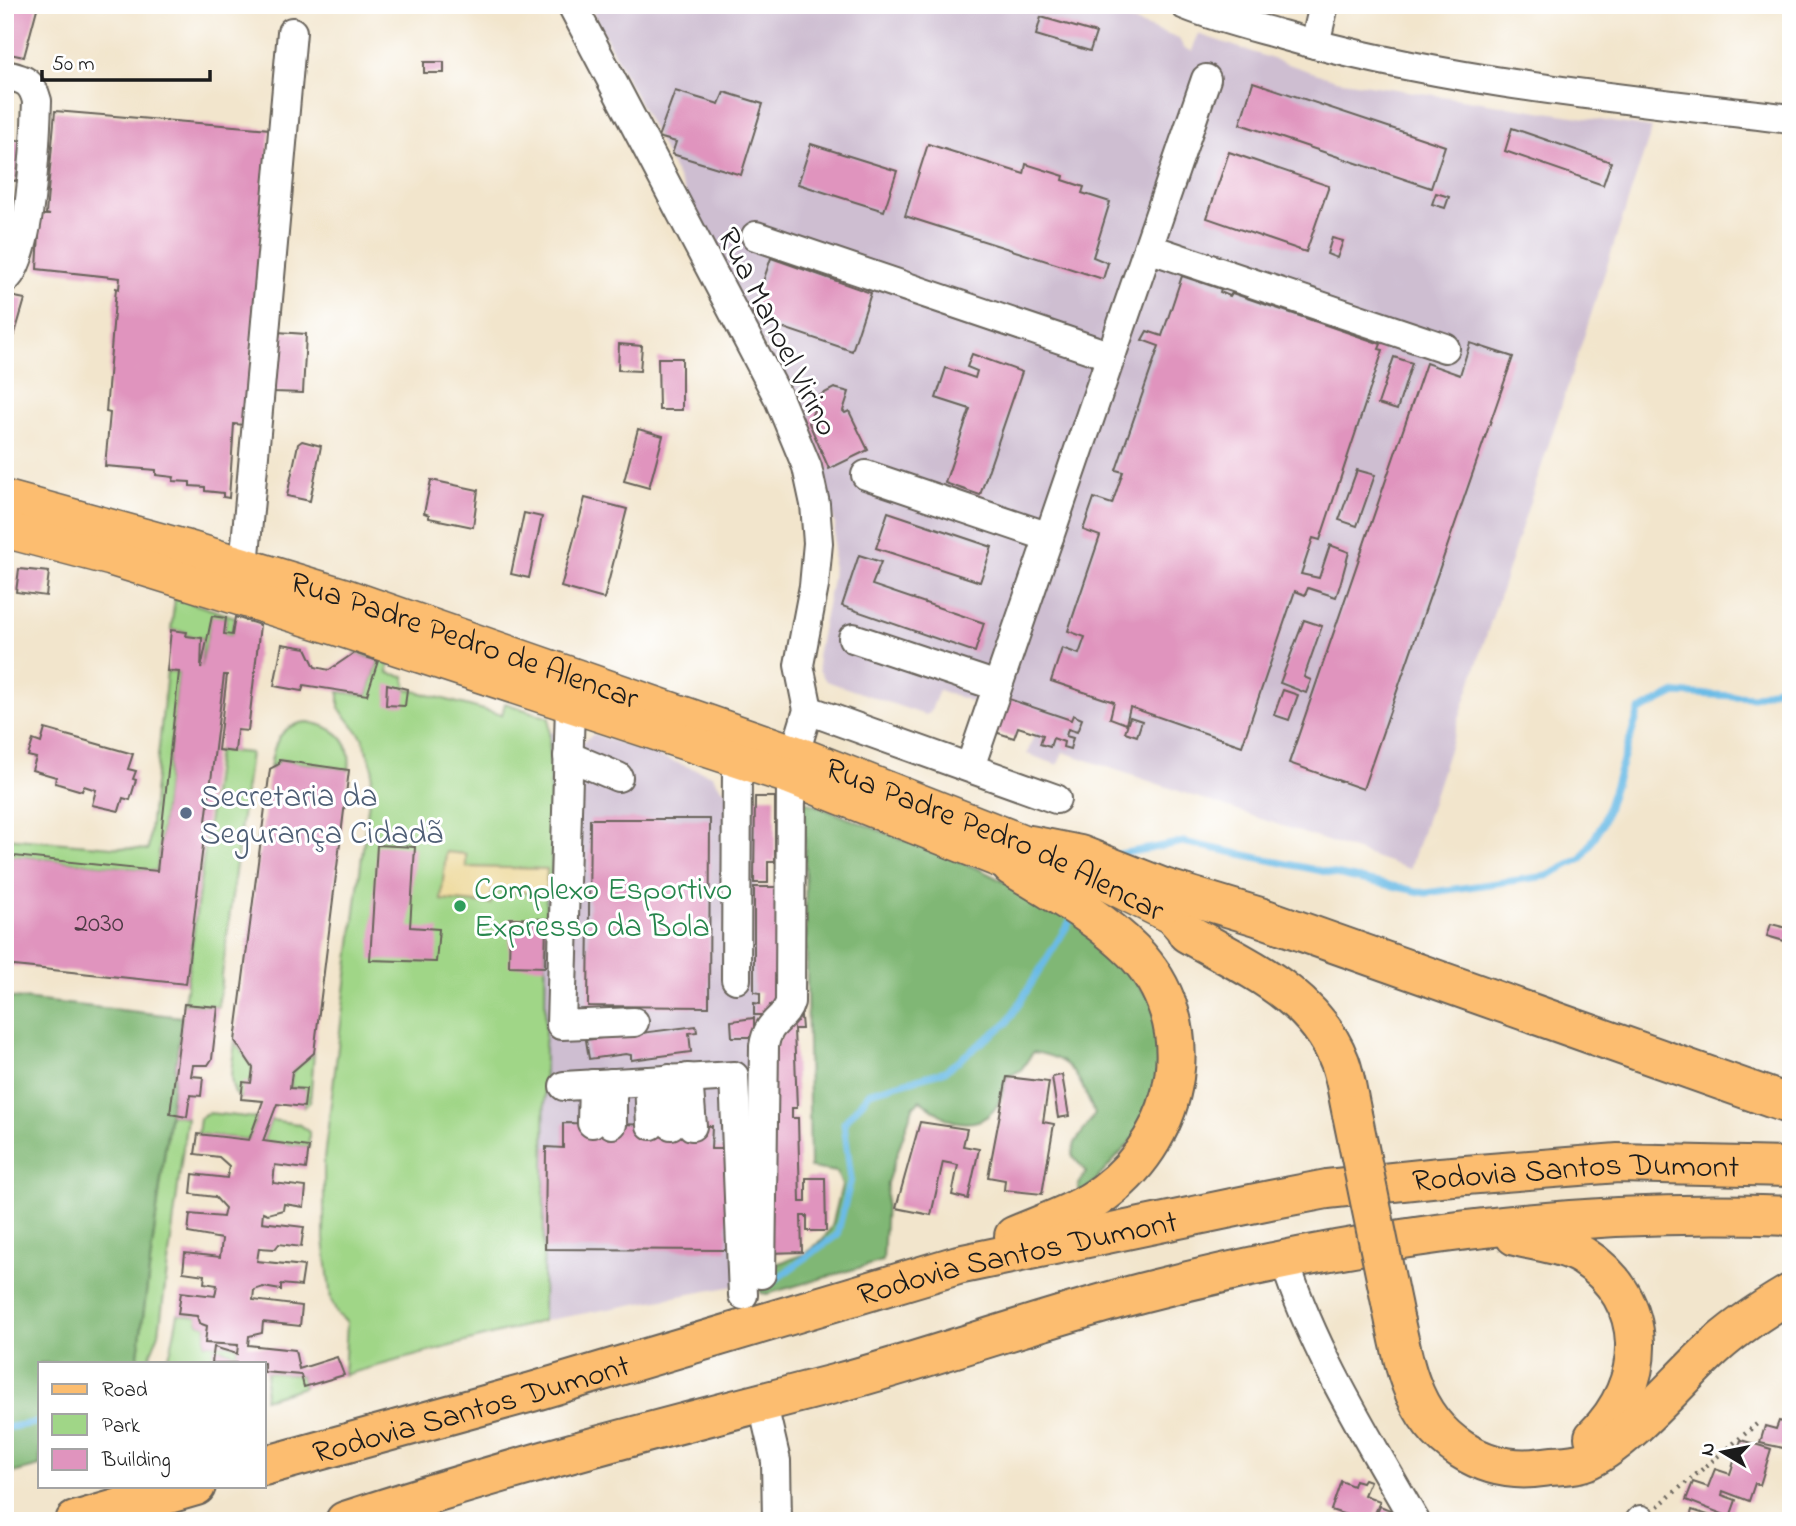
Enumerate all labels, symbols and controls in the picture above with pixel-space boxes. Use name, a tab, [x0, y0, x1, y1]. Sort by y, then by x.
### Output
scale bar	[42, 38, 210, 82]
text: 50 m	[52, 50, 95, 80]
street label: Rua Manoel Virino	[703, 220, 849, 445]
street label: Rua Padre Pedro de Alencar	[284, 561, 644, 724]
street label: Rua Padre Pedro de Alencar	[817, 747, 1171, 935]
place label: Secretaria da Segurança Cidadã	[200, 775, 443, 859]
marker: Secretaria da Segurança Cidadã	[178, 805, 194, 821]
place label: Complexo Esportivo Expresso da Bola	[474, 868, 732, 952]
marker: Complexo Esportivo Expresso da Bola	[452, 898, 468, 914]
house number: 2030	[74, 904, 124, 945]
street label: Rodovia Santos Dumont	[1410, 1143, 1740, 1207]
street label: Rodovia Santos Dumont	[852, 1200, 1182, 1321]
street label: Rodovia Santos Dumont	[308, 1344, 636, 1478]
legend	[38, 1362, 266, 1488]
text: Road	[102, 1376, 148, 1406]
text: Park	[102, 1412, 141, 1442]
north arrow	[1688, 1418, 1758, 1488]
text: N	[1694, 1441, 1723, 1458]
text: Building	[101, 1446, 171, 1478]

